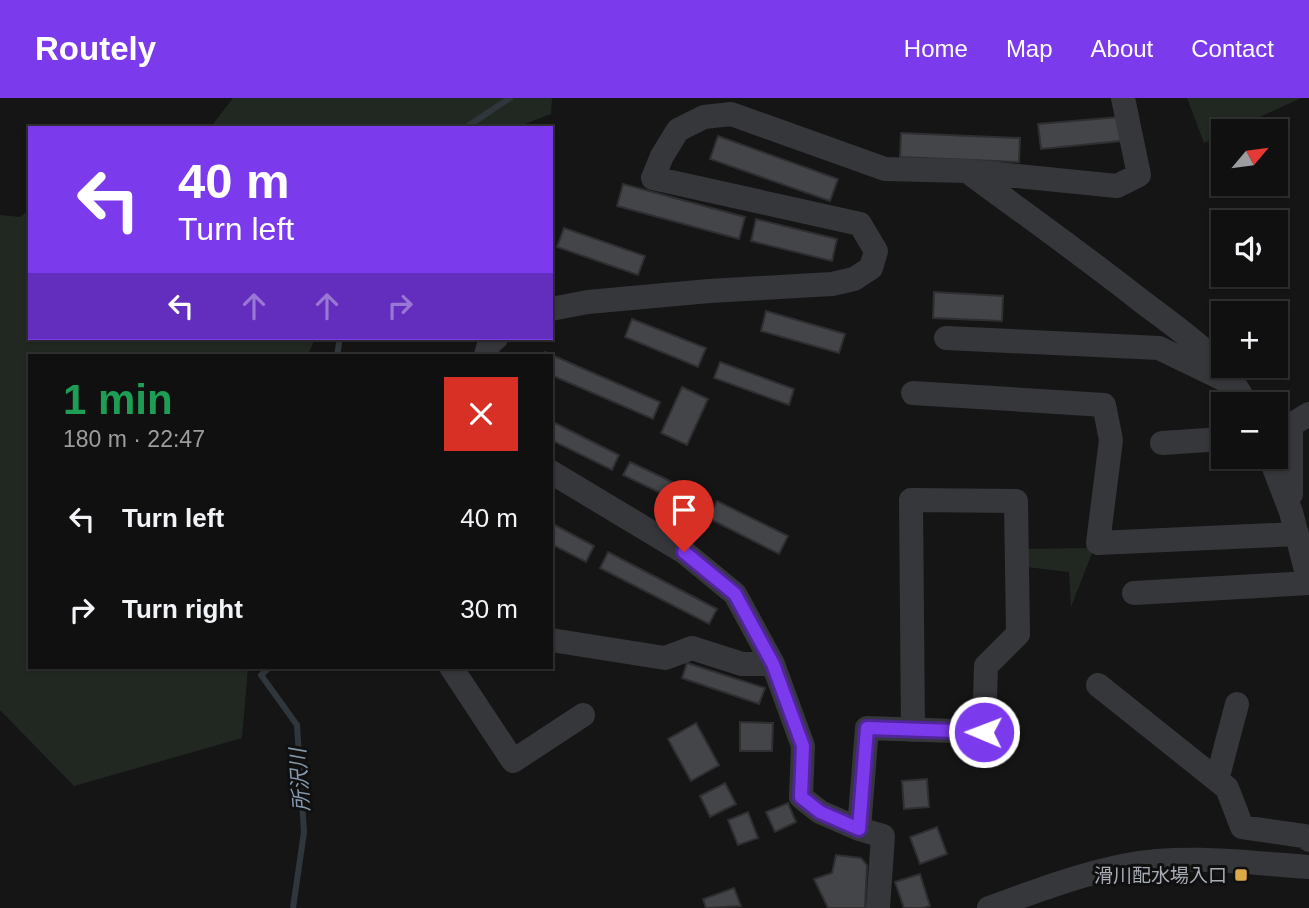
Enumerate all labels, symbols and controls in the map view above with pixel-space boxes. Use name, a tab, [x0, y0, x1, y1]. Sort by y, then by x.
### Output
text: Routely	[35, 30, 156, 67]
text: Home	[904, 35, 968, 62]
text: Map	[1006, 35, 1053, 62]
text: About	[1091, 35, 1153, 62]
text: Contact	[1191, 35, 1274, 62]
north arrow	[1211, 119, 1288, 196]
map controls	[1211, 119, 1288, 469]
icon: left	[63, 154, 154, 245]
text: 40 m	[178, 154, 290, 208]
button: sound	[1211, 210, 1288, 287]
text: Turn left	[178, 211, 294, 247]
icon: left	[162, 287, 200, 325]
icon: ahead	[235, 287, 273, 325]
icon: ahead	[308, 287, 346, 325]
icon: right	[381, 287, 419, 325]
button: +	[1211, 301, 1288, 378]
text: 1 min	[63, 376, 173, 423]
button: close	[444, 377, 518, 451]
button: −	[1211, 392, 1288, 469]
text: 180 m · 22:47	[63, 426, 205, 452]
pin	[654, 480, 714, 552]
icon: arrive	[665, 491, 703, 529]
icon: left	[63, 500, 101, 538]
text: Turn left	[122, 503, 224, 533]
text: 40 m	[460, 503, 518, 533]
icon: right	[63, 591, 101, 629]
text: Turn right	[122, 594, 243, 624]
text: 30 m	[460, 594, 518, 624]
position arrow	[947, 695, 1021, 769]
water label: 所沢川	[286, 746, 313, 812]
place label: 滑川配水場入口	[1094, 865, 1227, 886]
marker: 滑川配水場入口	[1233, 867, 1249, 883]

